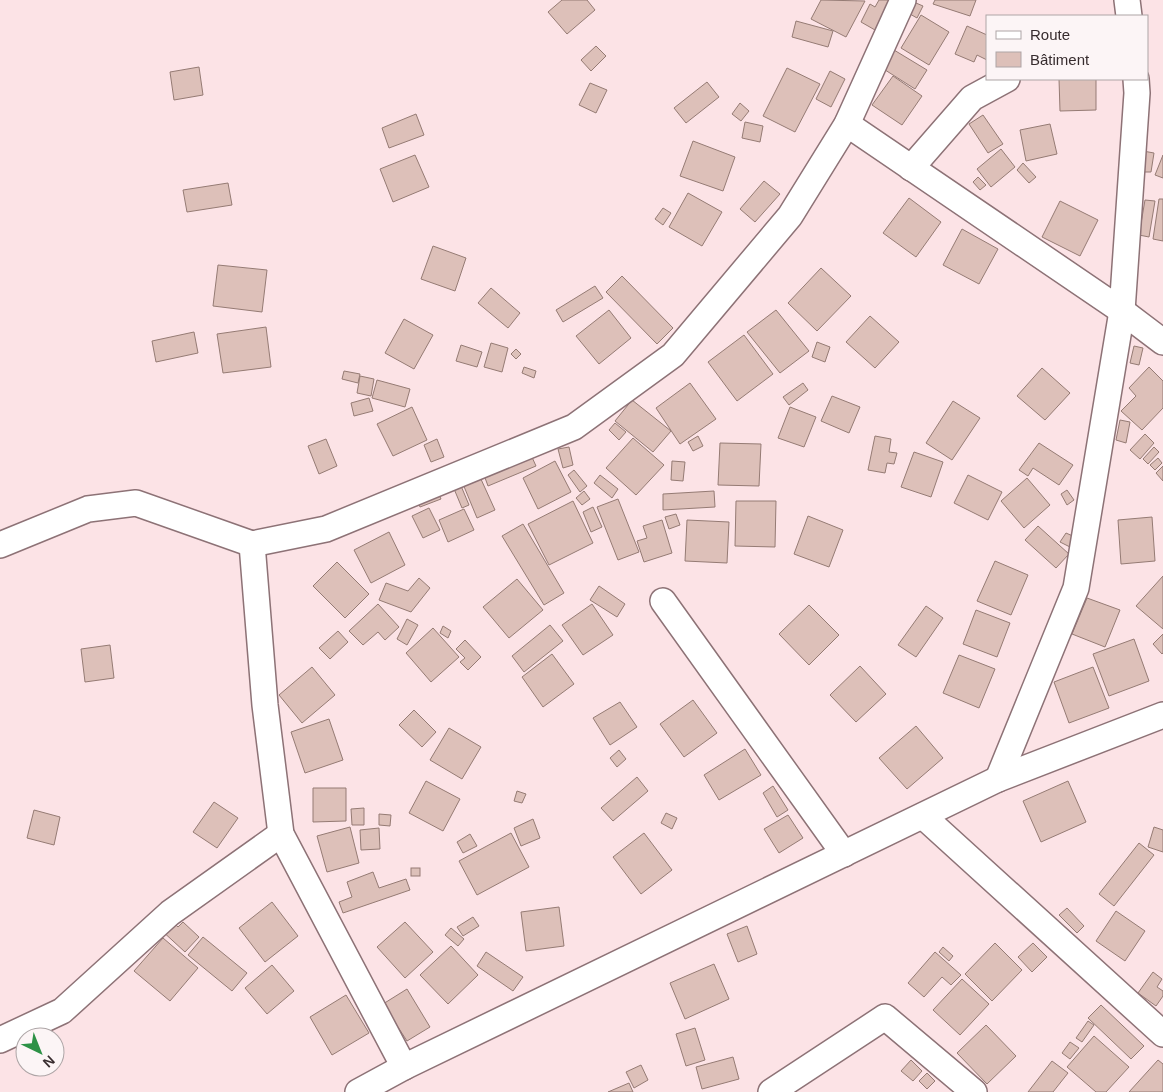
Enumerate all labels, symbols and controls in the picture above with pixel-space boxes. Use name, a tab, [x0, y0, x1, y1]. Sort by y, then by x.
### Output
legend	[986, 15, 1148, 80]
text: Route	[1030, 26, 1070, 43]
text: Bâtiment	[1030, 51, 1090, 68]
north arrow	[15, 1027, 65, 1077]
text: N	[40, 1052, 58, 1071]

